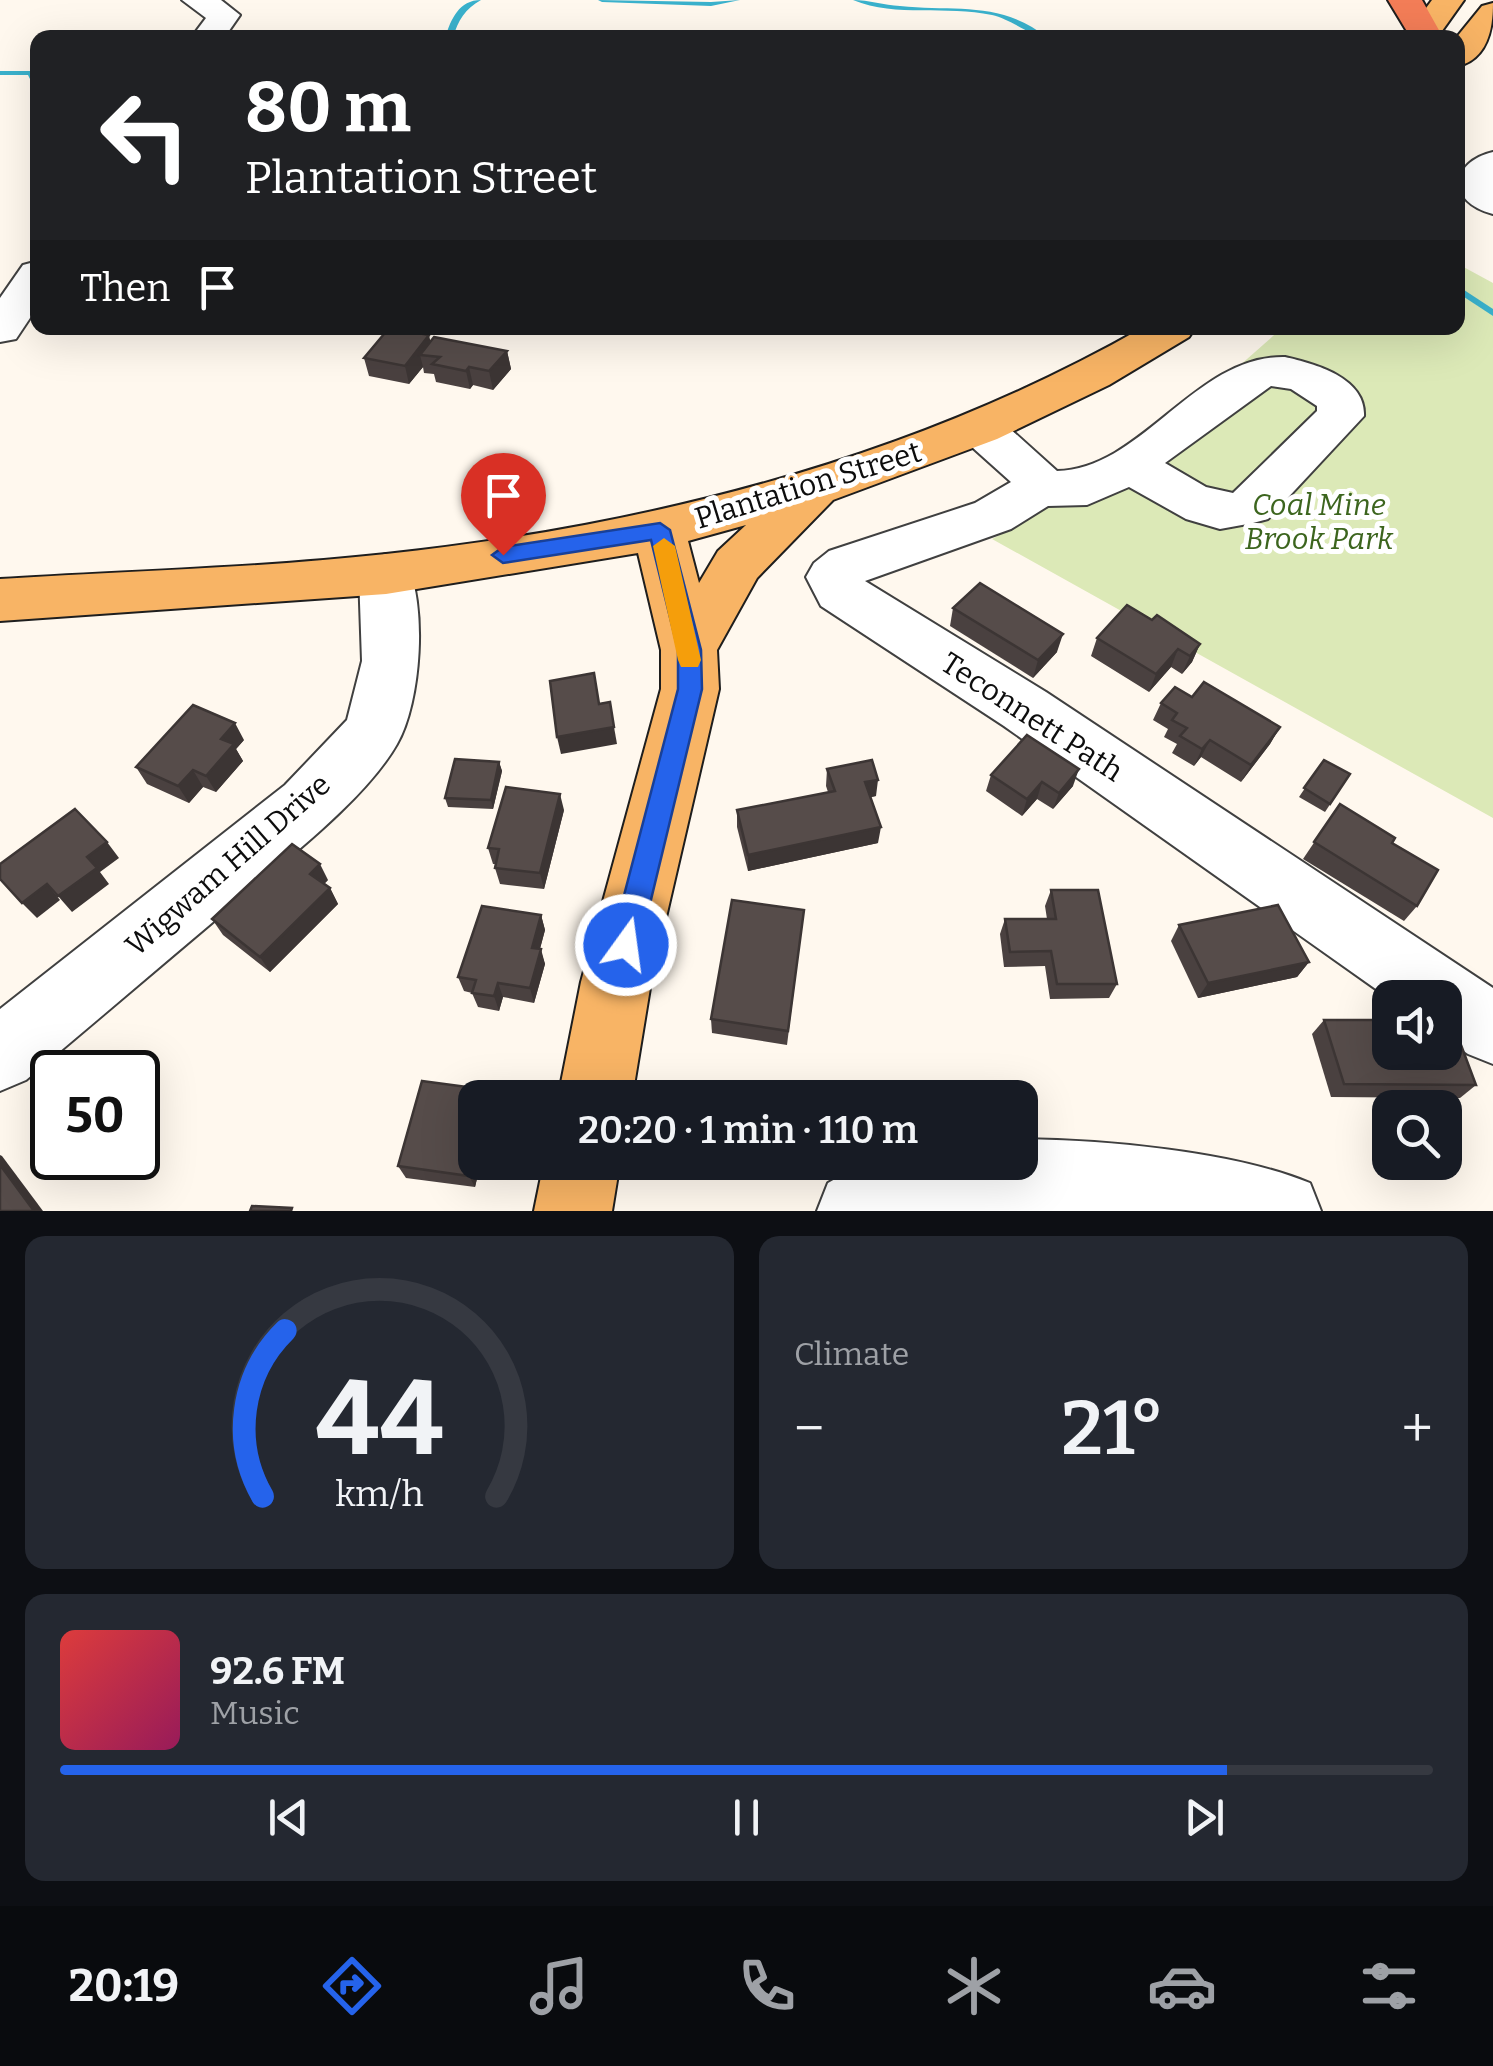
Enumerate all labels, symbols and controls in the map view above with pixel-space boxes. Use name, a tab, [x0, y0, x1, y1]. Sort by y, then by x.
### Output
text: 80 m	[245, 66, 411, 150]
icon: left	[80, 70, 210, 200]
text: Plantation Street	[245, 151, 597, 205]
icon: arrive	[190, 260, 245, 315]
text: Then	[80, 265, 170, 311]
street label: Plantation Street	[690, 433, 926, 537]
pin	[461, 453, 546, 556]
icon: arrive	[476, 468, 531, 523]
park label: Coal Mine Brook Park	[1245, 487, 1394, 557]
street label: Teconnett Path	[934, 645, 1130, 789]
street label: Wigwam Hill Drive	[118, 766, 338, 964]
position arrow	[574, 893, 678, 997]
map controls	[1372, 980, 1462, 1180]
button: sound	[1372, 980, 1462, 1070]
speed limit sign: 50	[30, 1050, 160, 1180]
button: search	[1372, 1090, 1462, 1180]
text: 20:20 · 1 min · 110 m	[578, 1107, 918, 1153]
text: Climate	[794, 1335, 909, 1373]
text: 44	[316, 1357, 443, 1482]
text: 21°	[1061, 1384, 1165, 1474]
text: −	[794, 1396, 824, 1462]
text: +	[1402, 1396, 1433, 1462]
text: km/h	[335, 1473, 424, 1515]
text: 92.6 FM	[210, 1648, 345, 1694]
text: Music	[210, 1694, 300, 1732]
icon: previous	[261, 1790, 316, 1845]
icon: pause	[719, 1790, 774, 1845]
icon: next	[1177, 1790, 1232, 1845]
icon: directions	[317, 1951, 387, 2021]
icon: music	[524, 1951, 594, 2021]
icon: phone	[732, 1951, 802, 2021]
icon: climate	[939, 1951, 1009, 2021]
icon: car	[1147, 1951, 1217, 2021]
icon: filters	[1354, 1951, 1424, 2021]
text: 20:19	[69, 1959, 179, 2013]

